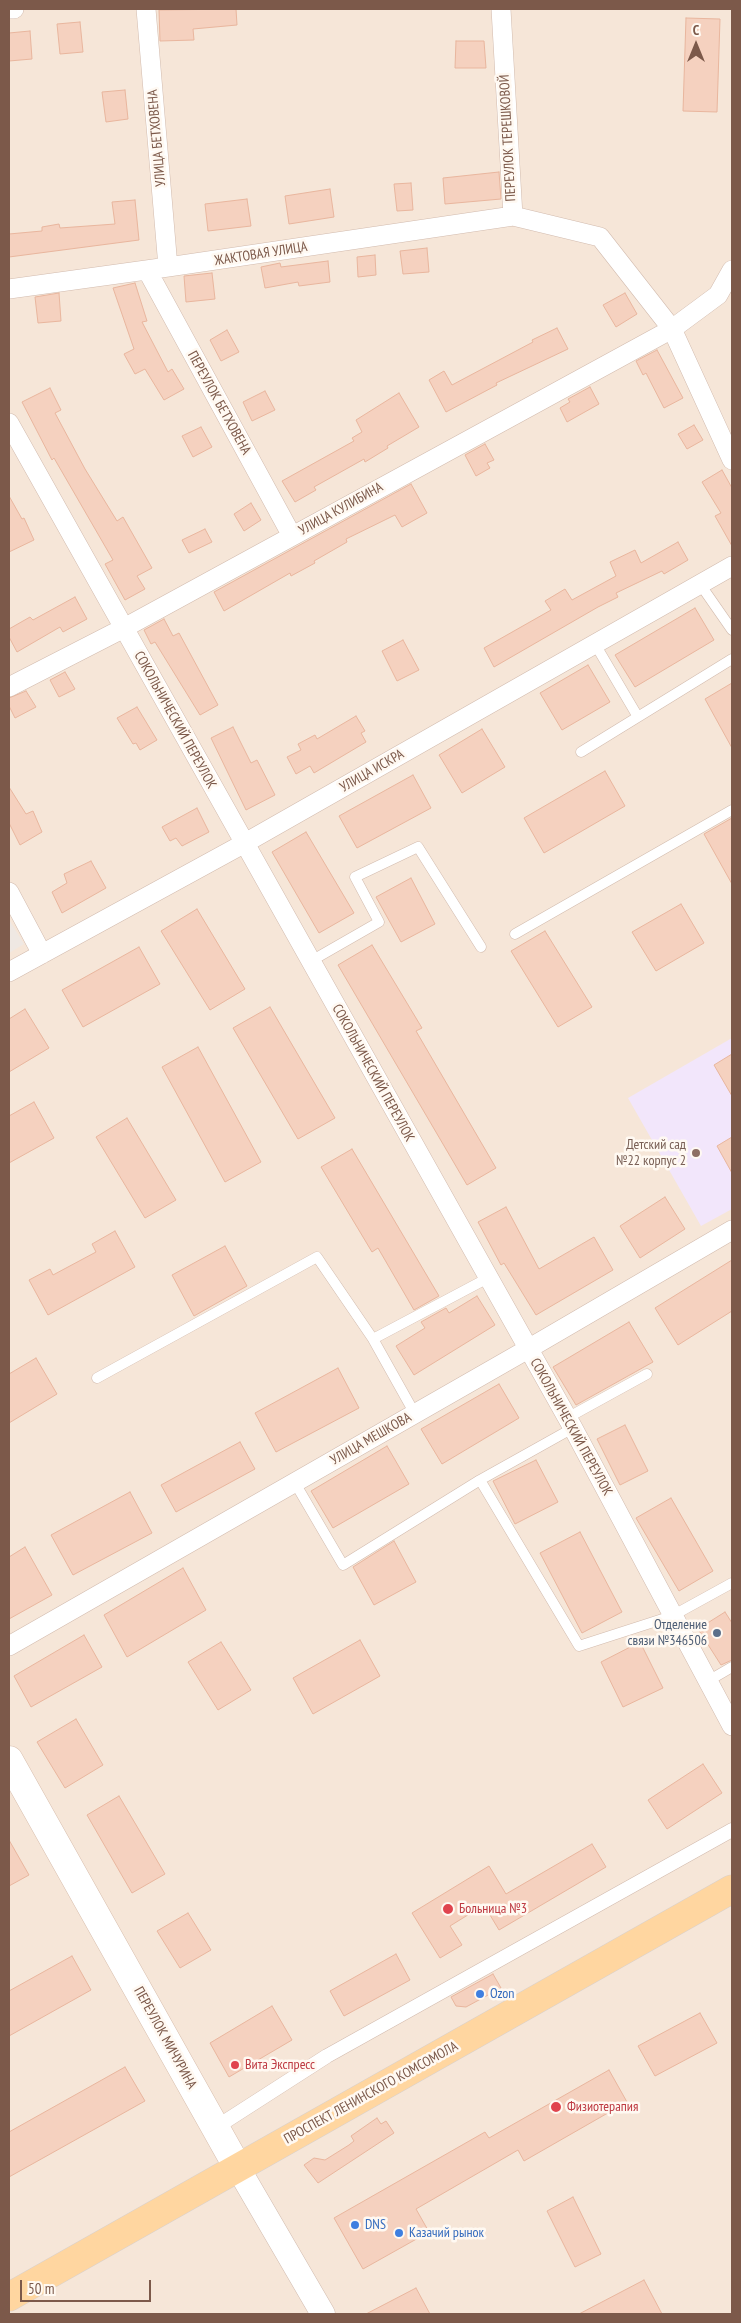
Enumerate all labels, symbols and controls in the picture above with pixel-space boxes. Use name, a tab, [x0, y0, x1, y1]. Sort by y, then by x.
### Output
north arrow	[671, 20, 721, 70]
text: С	[693, 21, 699, 39]
street label: ПЕРЕУЛОК ТЕРЕШКОВОЙ	[496, 74, 520, 202]
street label: УЛИЦА БЕТХОВЕНА	[144, 89, 170, 187]
street label: ЖАКТОВАЯ УЛИЦА	[213, 238, 309, 270]
street label: ПЕРЕУЛОК БЕТХОВЕНА	[184, 348, 254, 458]
street label: УЛИЦА КУЛИБИНА	[296, 479, 386, 539]
street label: СОКОЛЬНИЧЕСКИЙ ПЕРЕУЛОК	[130, 648, 220, 792]
street label: УЛИЦА ИСКРА	[337, 746, 407, 796]
street label: СОКОЛЬНИЧЕСКИЙ ПЕРЕУЛОК	[328, 1001, 418, 1145]
place label: Детский сад №22 корпус 2	[616, 1137, 686, 1170]
marker: Детский сад №22 корпус 2	[690, 1147, 702, 1159]
street label: СОКОЛЬНИЧЕСКИЙ ПЕРЕУЛОК	[526, 1355, 616, 1499]
street label: УЛИЦА МЕШКОВА	[328, 1409, 414, 1469]
place label: Отделение связи №346506	[628, 1617, 707, 1650]
marker: Отделение связи №346506	[711, 1627, 723, 1639]
place label: Больница №3	[459, 1901, 527, 1917]
marker: Больница №3	[441, 1902, 455, 1916]
street label: ПЕРЕУЛОК МИЧУРИНА	[130, 1984, 200, 2092]
place label: Ozon	[490, 1986, 515, 2002]
marker: Ozon	[474, 1988, 486, 2000]
street label: ПРОСПЕКТ ЛЕНИНСКОГО КОМСОМОЛА	[281, 2038, 461, 2148]
place label: Вита Экспресс	[245, 2057, 315, 2073]
marker: Вита Экспресс	[229, 2059, 241, 2071]
place label: Физиотерапия	[567, 2099, 638, 2115]
marker: Физиотерапия	[549, 2100, 563, 2114]
place label: DNS	[365, 2217, 386, 2233]
marker: DNS	[349, 2219, 361, 2231]
place label: Казачий рынок	[409, 2225, 484, 2241]
marker: Казачий рынок	[393, 2227, 405, 2239]
scale bar	[22, 2270, 154, 2302]
text: 50 m	[28, 2279, 54, 2298]

